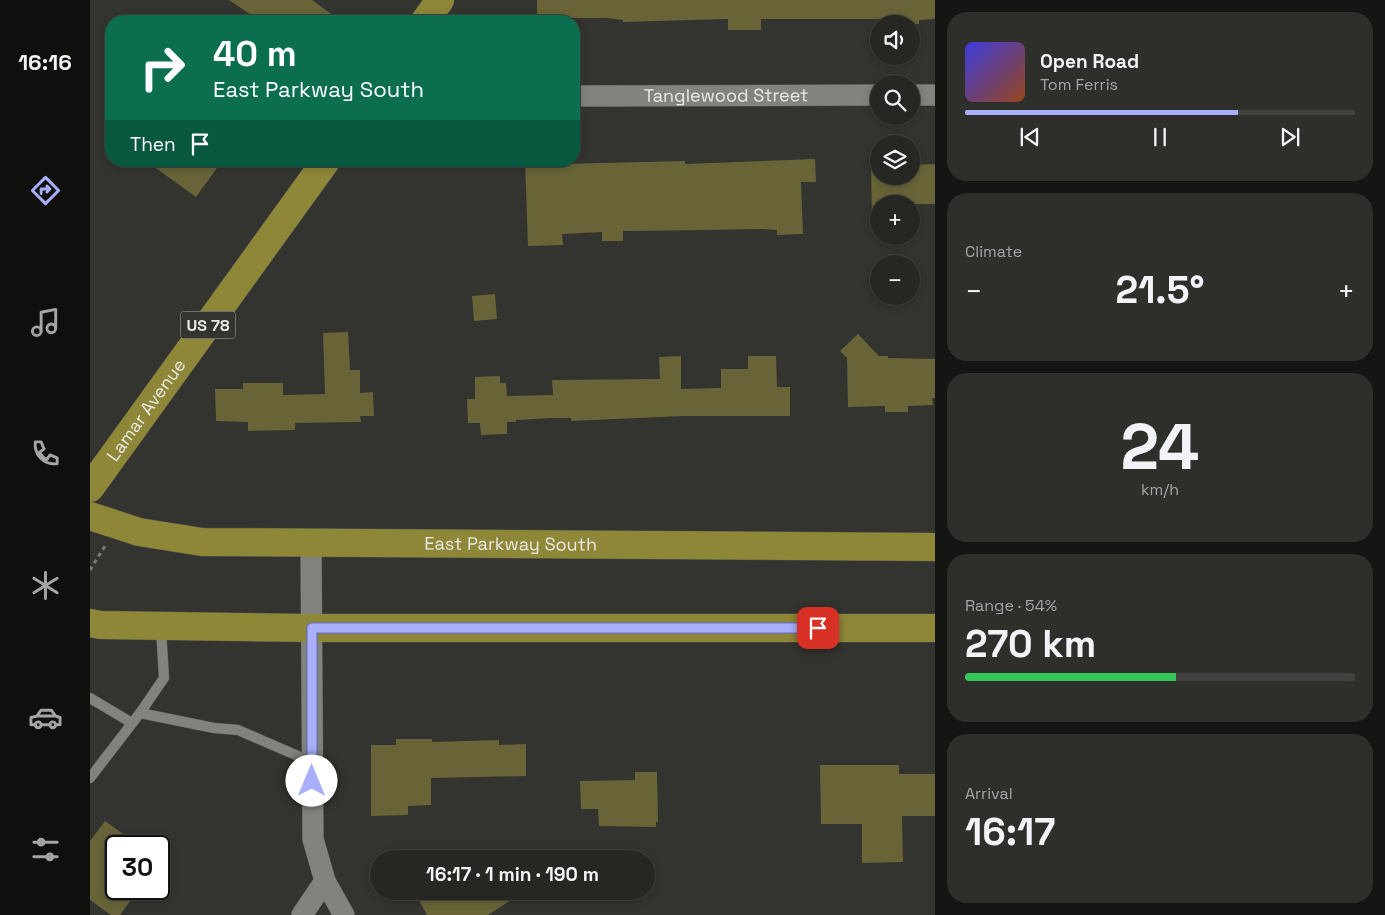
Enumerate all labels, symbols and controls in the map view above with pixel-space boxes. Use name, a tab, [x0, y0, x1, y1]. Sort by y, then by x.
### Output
map controls	[870, 15, 920, 305]
button: sound	[870, 15, 920, 65]
text: 40 m	[213, 32, 297, 76]
icon: right	[130, 35, 195, 100]
text: 16:16	[18, 48, 72, 76]
text: Open Road	[1040, 49, 1139, 74]
text: Tom Ferris	[1040, 74, 1118, 95]
text: East Parkway South	[213, 75, 424, 103]
button: search	[870, 75, 920, 125]
street label: Tanglewood Street	[644, 83, 808, 107]
icon: previous	[1016, 123, 1044, 151]
icon: pause	[1146, 123, 1174, 151]
icon: next	[1276, 123, 1304, 151]
icon: arrive	[186, 130, 214, 158]
text: Then	[130, 132, 176, 157]
button: layers	[870, 135, 920, 185]
icon: directions	[28, 173, 63, 208]
button: +	[870, 195, 920, 245]
text: Climate	[965, 241, 1022, 262]
button: −	[870, 255, 920, 305]
text: 21.5°	[1116, 266, 1204, 314]
text: −	[965, 273, 982, 309]
text: +	[1338, 273, 1355, 309]
icon: music	[28, 305, 63, 340]
road number: US 78	[180, 312, 236, 338]
street label: Lamar Avenue	[101, 354, 190, 466]
text: 24	[1121, 405, 1199, 488]
icon: phone	[28, 436, 63, 471]
text: km/h	[1141, 479, 1179, 500]
street label: East Parkway South	[424, 532, 597, 556]
icon: climate	[28, 568, 63, 603]
text: Range · 54%	[965, 595, 1057, 616]
pin	[797, 607, 839, 649]
icon: arrive	[804, 614, 832, 642]
text: 270 km	[965, 620, 1096, 668]
icon: car	[28, 700, 63, 735]
position arrow	[285, 754, 337, 806]
text: Arrival	[965, 783, 1013, 804]
text: 16:17	[965, 808, 1055, 856]
icon: filters	[28, 832, 63, 867]
speed limit sign: 30	[105, 835, 170, 900]
text: 16:17 · 1 min · 190 m	[426, 862, 599, 887]

